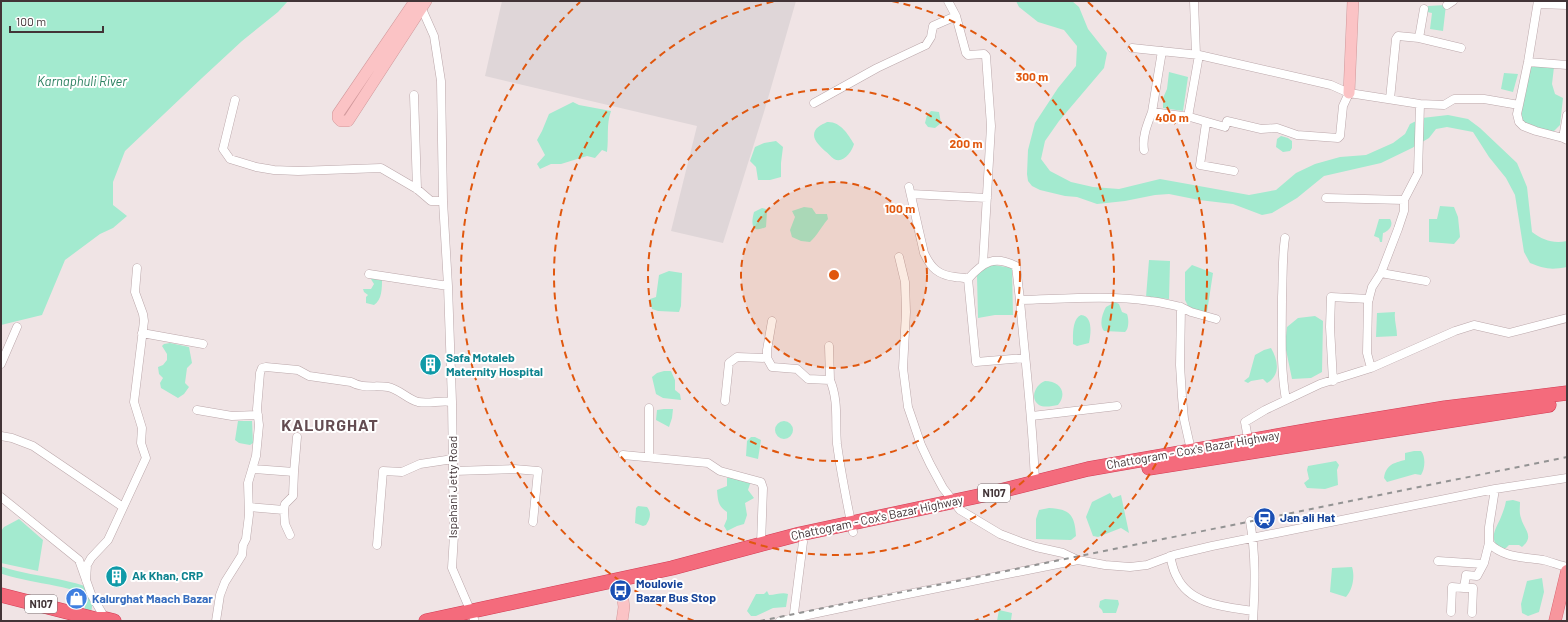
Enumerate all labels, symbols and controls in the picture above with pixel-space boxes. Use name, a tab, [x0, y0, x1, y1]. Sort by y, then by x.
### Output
scale bar	[10, 8, 103, 34]
text: 100 m	[16, 14, 46, 28]
text: 300 m	[1016, 69, 1048, 83]
water label: Karnaphuli River	[37, 73, 127, 89]
text: 400 m	[1155, 110, 1189, 124]
text: 200 m	[950, 136, 982, 150]
text: 100 m	[885, 201, 915, 215]
centre of rings	[827, 268, 841, 282]
place label: Safa Motaleb Maternity Hospital	[446, 350, 543, 378]
building icon: Safa Motaleb Maternity Hospital	[418, 352, 444, 378]
district label: KALURGHAT	[281, 415, 379, 434]
street label: Chattogram - Cox's Bazar Highway	[1105, 427, 1281, 471]
street label: Ispahani Jetty Road	[445, 436, 459, 538]
road number: N107	[978, 484, 1010, 502]
street label: Chattogram - Cox's Bazar Highway	[789, 492, 965, 542]
station icon: Jan ali Hat	[1252, 505, 1278, 531]
place label: Jan ali Hat	[1280, 510, 1336, 524]
building icon: Ak Khan, CRP	[104, 563, 130, 589]
place label: Ak Khan, CRP	[132, 568, 203, 582]
place label: Moulovie Bazar Bus Stop	[636, 576, 716, 604]
bus stop icon: Moulovie Bazar Bus Stop	[607, 578, 633, 604]
shop icon: Kalurghat Maach Bazar	[64, 586, 90, 612]
place label: Kalurghat Maach Bazar	[92, 591, 213, 605]
road number: N107	[25, 595, 57, 613]

